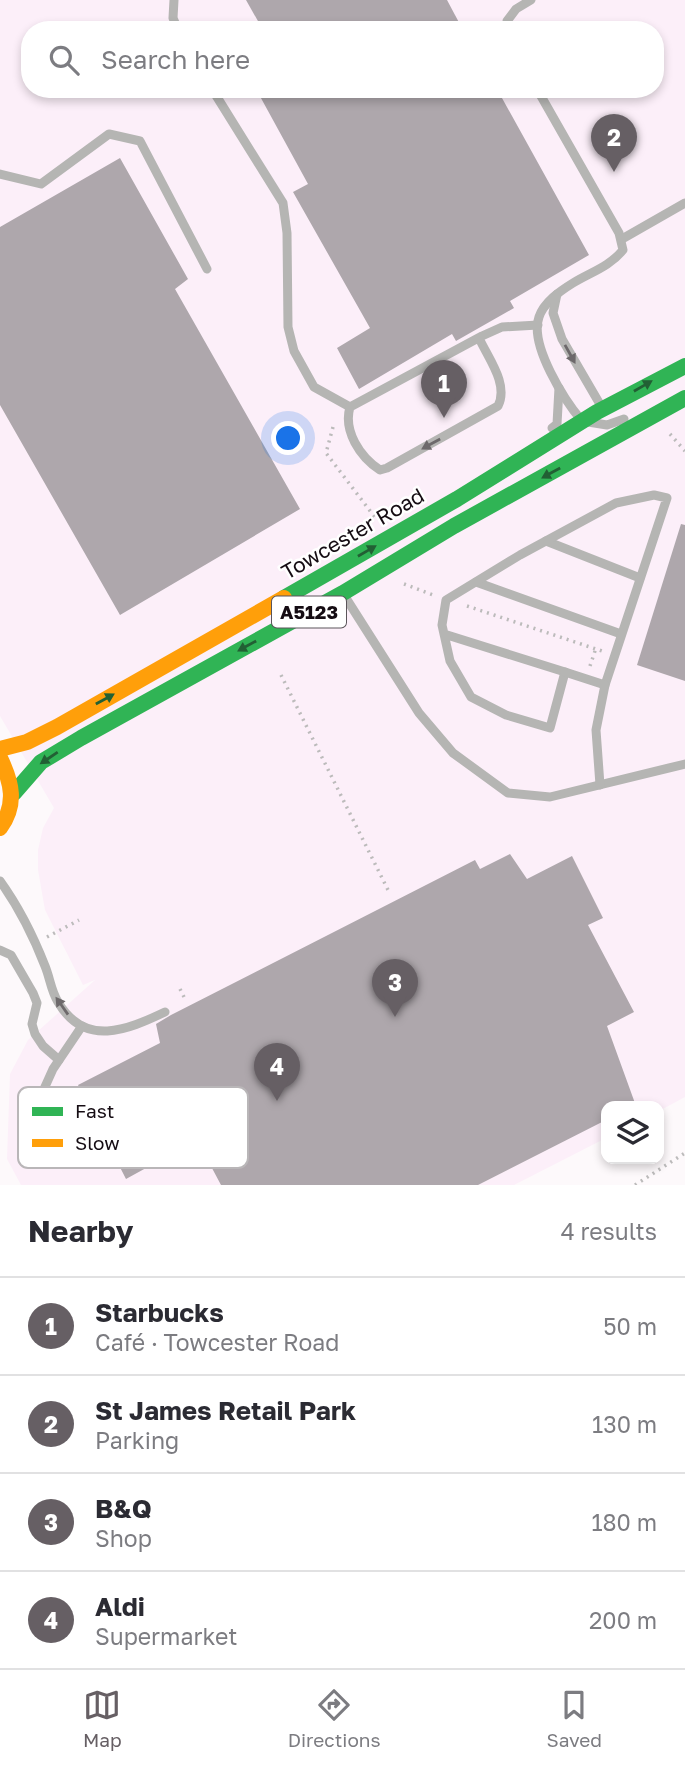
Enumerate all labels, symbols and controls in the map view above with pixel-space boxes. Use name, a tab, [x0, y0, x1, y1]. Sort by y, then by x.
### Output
search box	[21, 21, 664, 98]
icon: search	[45, 41, 83, 79]
text: Search here	[101, 44, 250, 75]
pin: 2	[591, 114, 637, 172]
one-way arrow	[564, 345, 576, 364]
pin: 1	[421, 360, 467, 418]
one-way arrow	[634, 380, 653, 392]
your location	[271, 421, 305, 455]
one-way arrow	[421, 438, 441, 450]
one-way arrow	[541, 468, 561, 479]
street label: Towcester Road	[276, 482, 429, 585]
one-way arrow	[358, 545, 377, 557]
road number: A5123	[272, 596, 346, 628]
one-way arrow	[237, 640, 256, 652]
one-way arrow	[96, 693, 115, 705]
one-way arrow	[40, 751, 58, 765]
pin: 3	[372, 959, 418, 1017]
one-way arrow	[55, 997, 69, 1015]
pin: 4	[254, 1043, 300, 1101]
legend	[18, 1087, 248, 1168]
text: Fast	[75, 1099, 114, 1122]
map controls	[601, 1101, 664, 1164]
button: layers	[601, 1101, 664, 1164]
text: Slow	[75, 1131, 120, 1154]
text: Nearby	[28, 1213, 133, 1249]
text: 4 results	[561, 1217, 657, 1245]
text: Starbucks	[95, 1297, 224, 1328]
text: 1	[45, 1312, 57, 1340]
text: 50 m	[603, 1312, 657, 1340]
text: Café · Towcester Road	[95, 1328, 339, 1356]
text: St James Retail Park	[95, 1395, 356, 1426]
text: 2	[44, 1410, 58, 1438]
text: 130 m	[592, 1410, 657, 1438]
text: Parking	[95, 1426, 179, 1454]
text: B&Q	[95, 1493, 152, 1524]
text: 3	[44, 1508, 58, 1536]
text: 180 m	[591, 1508, 657, 1536]
text: Shop	[95, 1524, 152, 1552]
text: Aldi	[95, 1591, 145, 1622]
text: 4	[44, 1606, 58, 1634]
text: 200 m	[589, 1606, 657, 1634]
text: Supermarket	[95, 1622, 238, 1650]
tab: Map	[83, 1686, 122, 1751]
tab: Directions	[288, 1686, 381, 1751]
tab: Saved	[547, 1686, 602, 1751]

